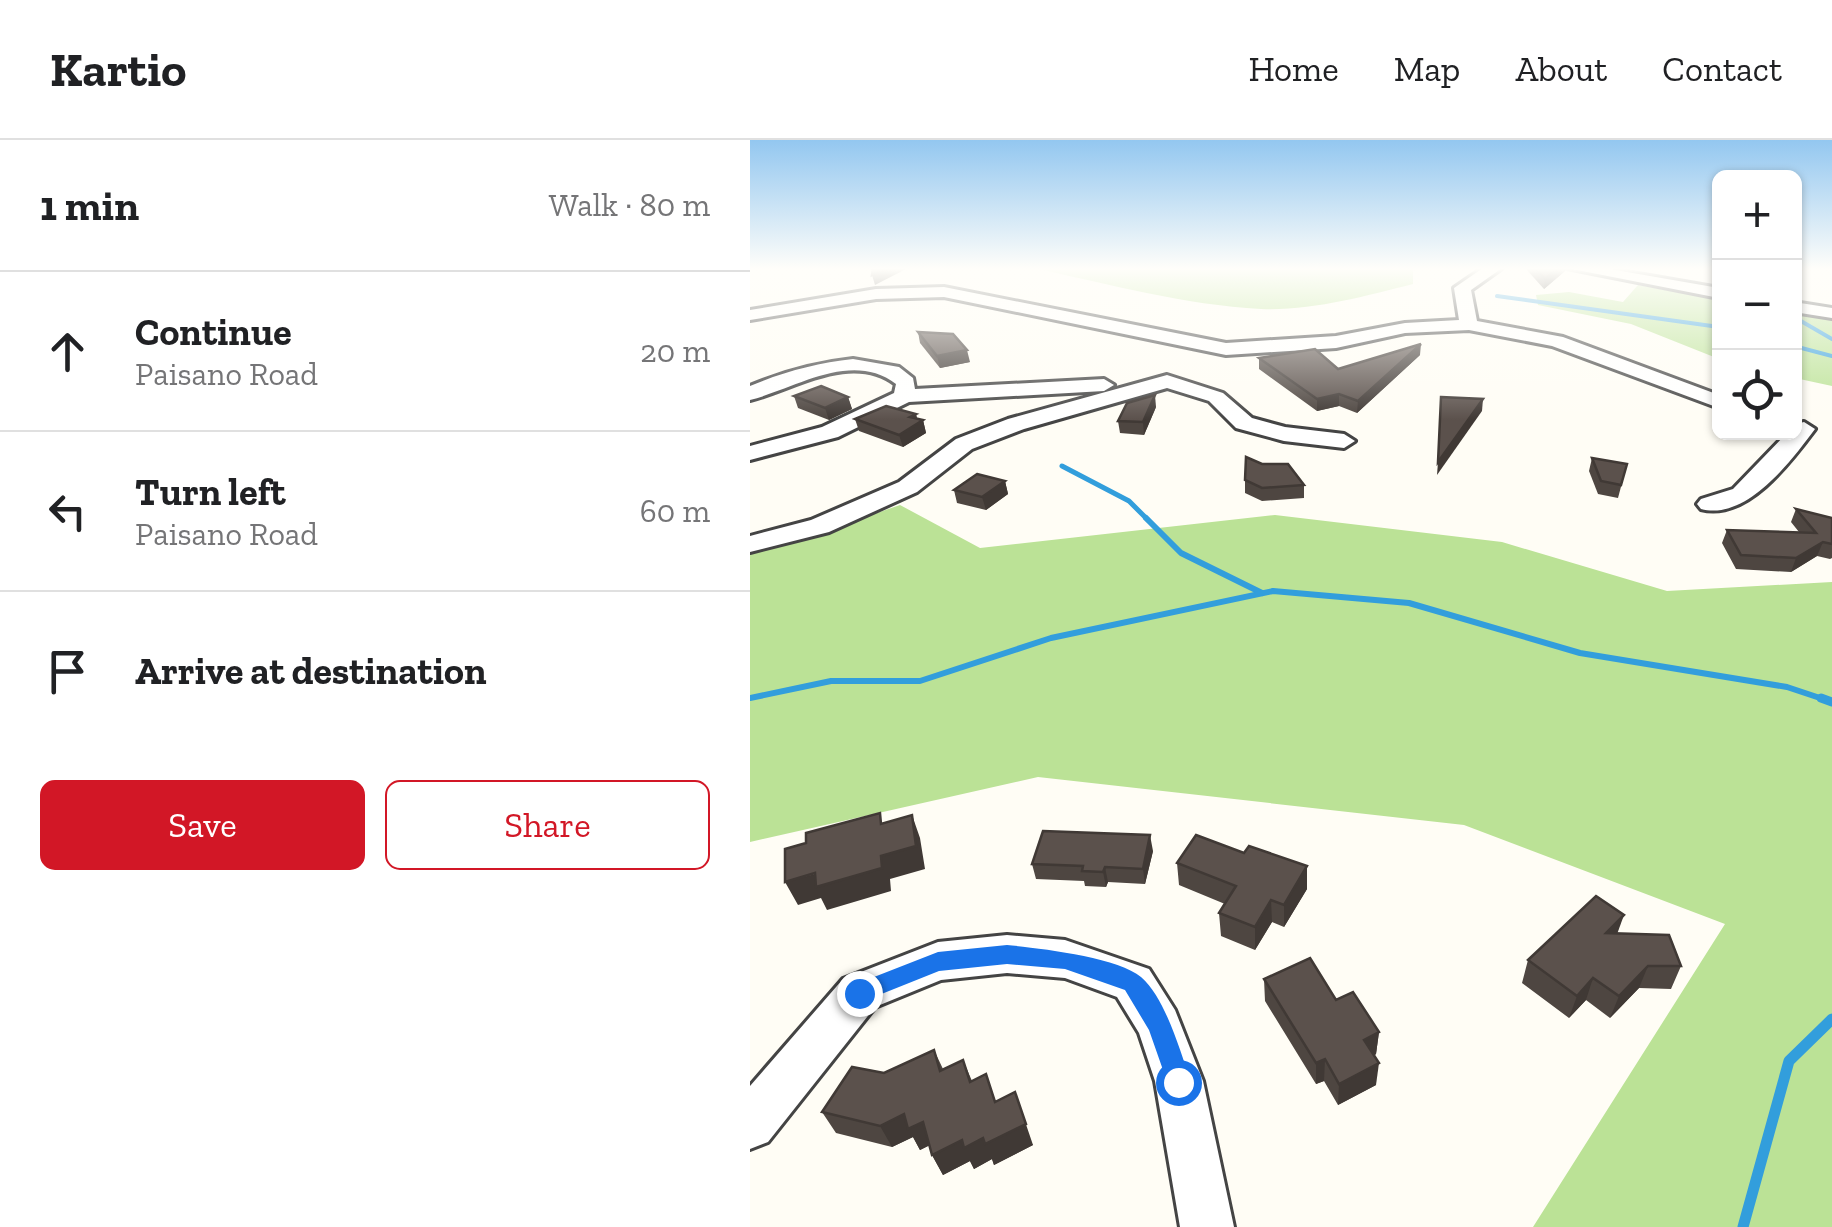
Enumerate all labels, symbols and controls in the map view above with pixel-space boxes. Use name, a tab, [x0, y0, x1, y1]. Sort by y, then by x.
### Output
text: Kartio	[50, 41, 186, 98]
text: Home	[1248, 48, 1339, 90]
text: Map	[1394, 48, 1460, 90]
text: About	[1515, 48, 1607, 90]
text: Contact	[1662, 48, 1782, 90]
map controls	[1712, 170, 1802, 440]
button: +	[1712, 170, 1802, 260]
text: 1 min	[40, 180, 139, 231]
text: Walk · 80 m	[549, 186, 710, 224]
button: −	[1712, 260, 1802, 350]
text: Continue	[135, 309, 292, 355]
icon: ahead	[40, 324, 95, 379]
text: 20 m	[640, 332, 710, 370]
button: locate	[1712, 350, 1802, 440]
text: Paisano Road	[135, 355, 318, 393]
text: Turn left	[135, 469, 286, 515]
icon: left	[40, 484, 95, 539]
text: 60 m	[640, 492, 710, 530]
text: Paisano Road	[135, 515, 318, 553]
icon: arrive	[40, 644, 95, 699]
text: Arrive at destination	[135, 648, 486, 694]
button: Save	[40, 780, 365, 870]
button: Share	[385, 780, 710, 870]
route end	[837, 971, 883, 1017]
route start	[1156, 1060, 1202, 1106]

